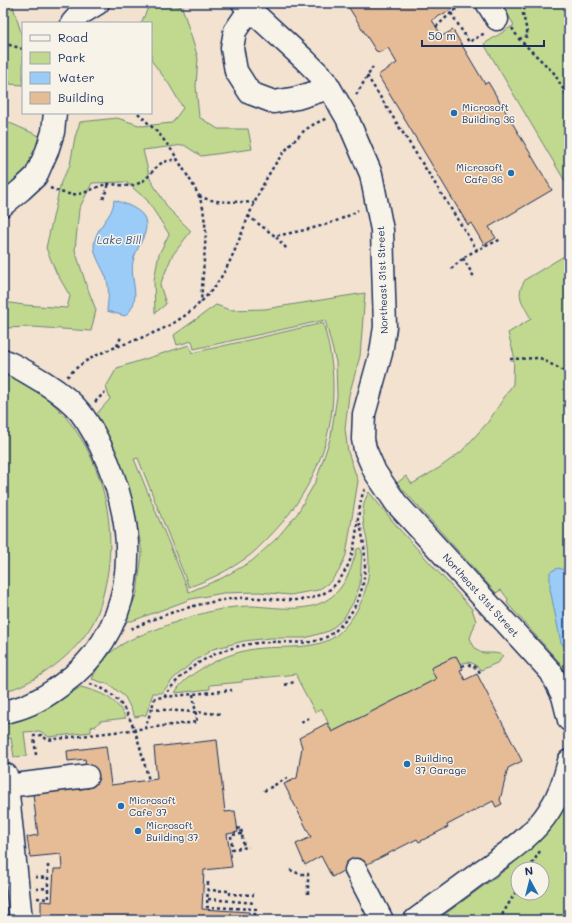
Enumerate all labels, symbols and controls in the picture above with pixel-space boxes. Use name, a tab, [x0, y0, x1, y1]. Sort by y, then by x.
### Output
legend	[22, 22, 152, 114]
scale bar	[422, 22, 544, 48]
text: 50 m	[428, 27, 456, 43]
text: Road	[58, 29, 88, 45]
text: Park	[58, 49, 85, 65]
text: Water	[58, 69, 95, 85]
text: Building	[58, 89, 104, 105]
place label: Microsoft Building 36	[462, 100, 515, 126]
marker: Microsoft Building 36	[449, 108, 459, 118]
place label: Microsoft Cafe 36	[456, 160, 503, 186]
marker: Microsoft Cafe 36	[506, 168, 516, 178]
street label: Northeast 31st Street	[373, 226, 391, 334]
water label: Lake Bill	[97, 232, 142, 247]
street label: Northeast 31st Street	[440, 550, 522, 640]
place label: Building 37 Garage	[415, 751, 467, 777]
marker: Building 37 Garage	[402, 759, 412, 769]
place label: Microsoft Cafe 37	[129, 793, 176, 819]
marker: Microsoft Cafe 37	[116, 801, 126, 811]
place label: Microsoft Building 37	[146, 818, 199, 844]
marker: Microsoft Building 37	[133, 826, 143, 836]
north arrow	[510, 861, 550, 901]
text: N	[524, 863, 534, 879]

